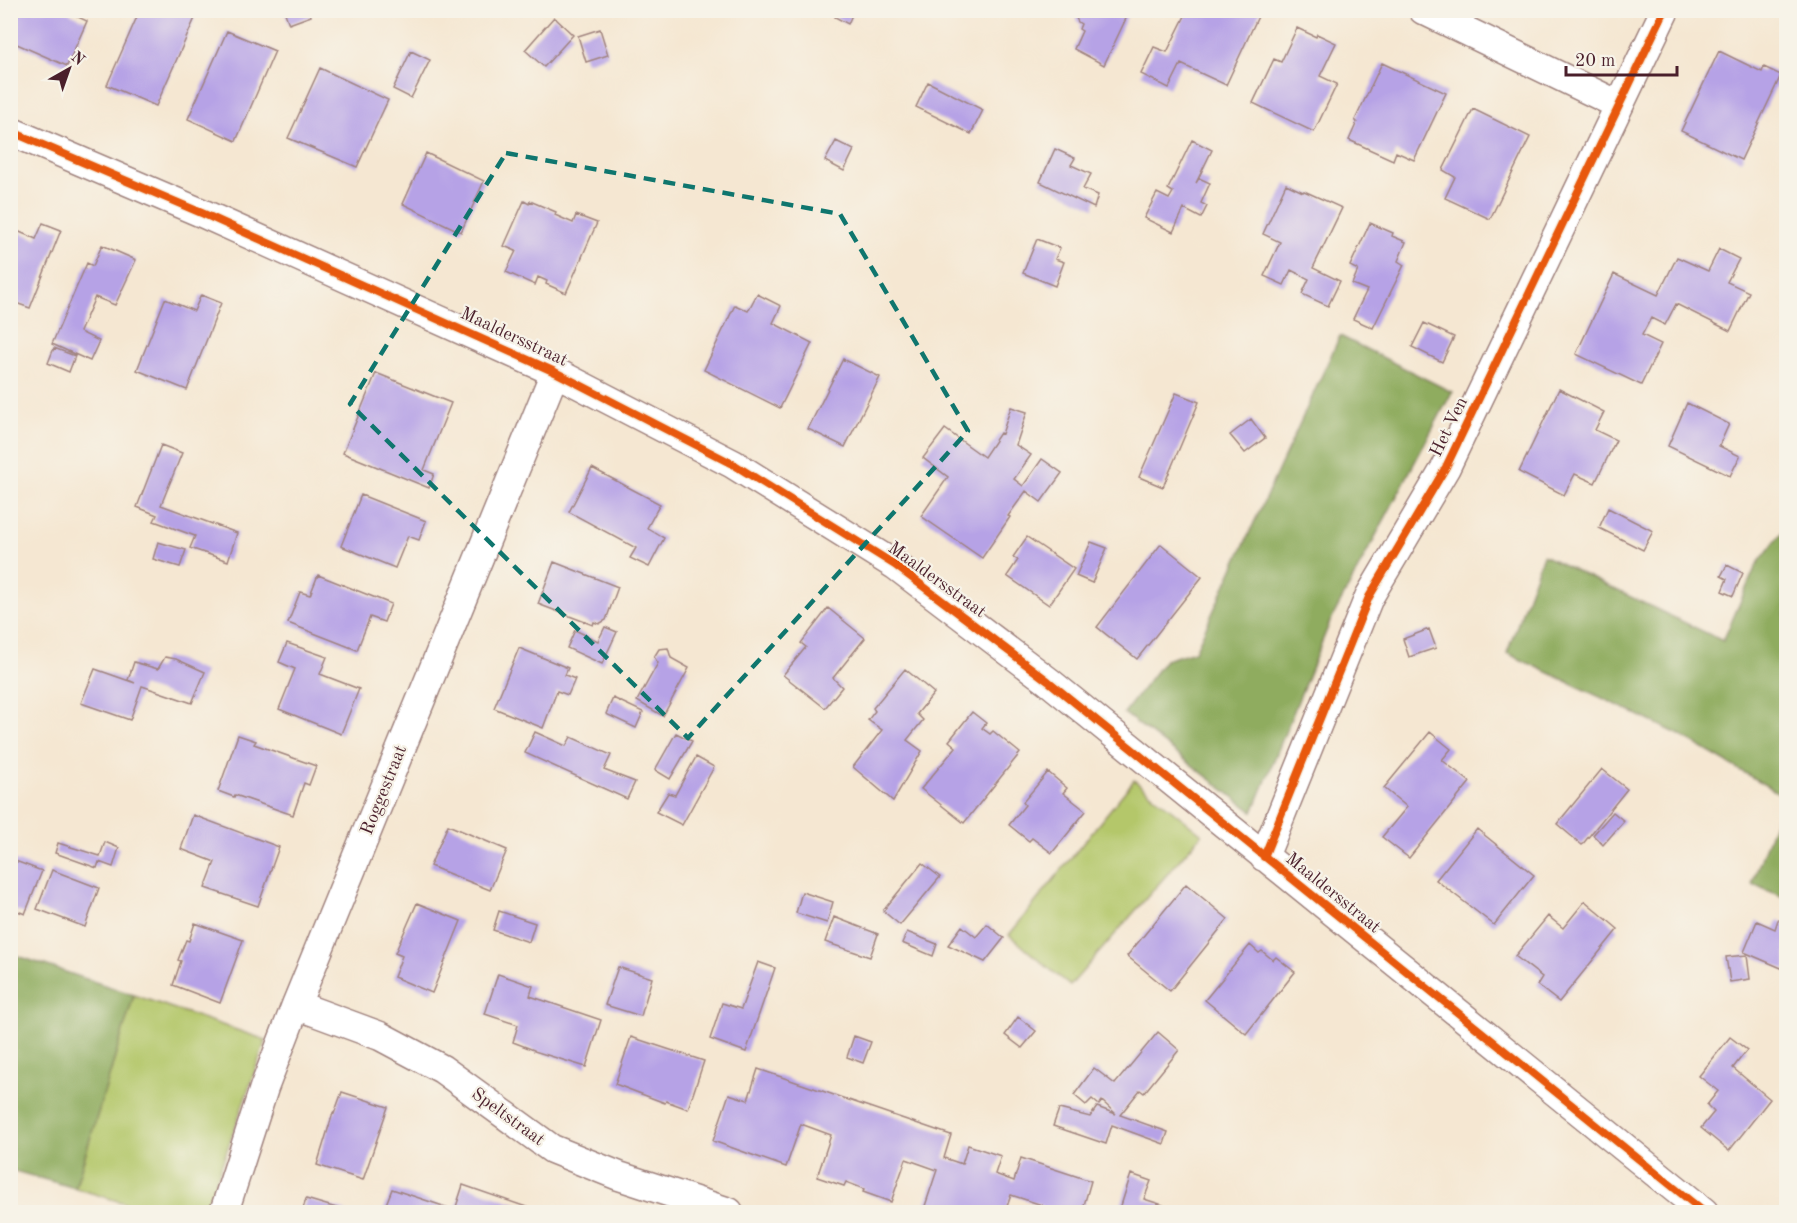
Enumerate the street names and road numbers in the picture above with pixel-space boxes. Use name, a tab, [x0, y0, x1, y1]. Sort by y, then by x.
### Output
street label: Maaldersstraat	[458, 304, 570, 370]
street label: Het Ven	[1427, 394, 1471, 460]
street label: Maaldersstraat	[885, 539, 989, 621]
street label: Roggestraat	[358, 743, 410, 837]
street label: Maaldersstraat	[1282, 849, 1384, 937]
street label: Speltstraat	[468, 1085, 548, 1149]

